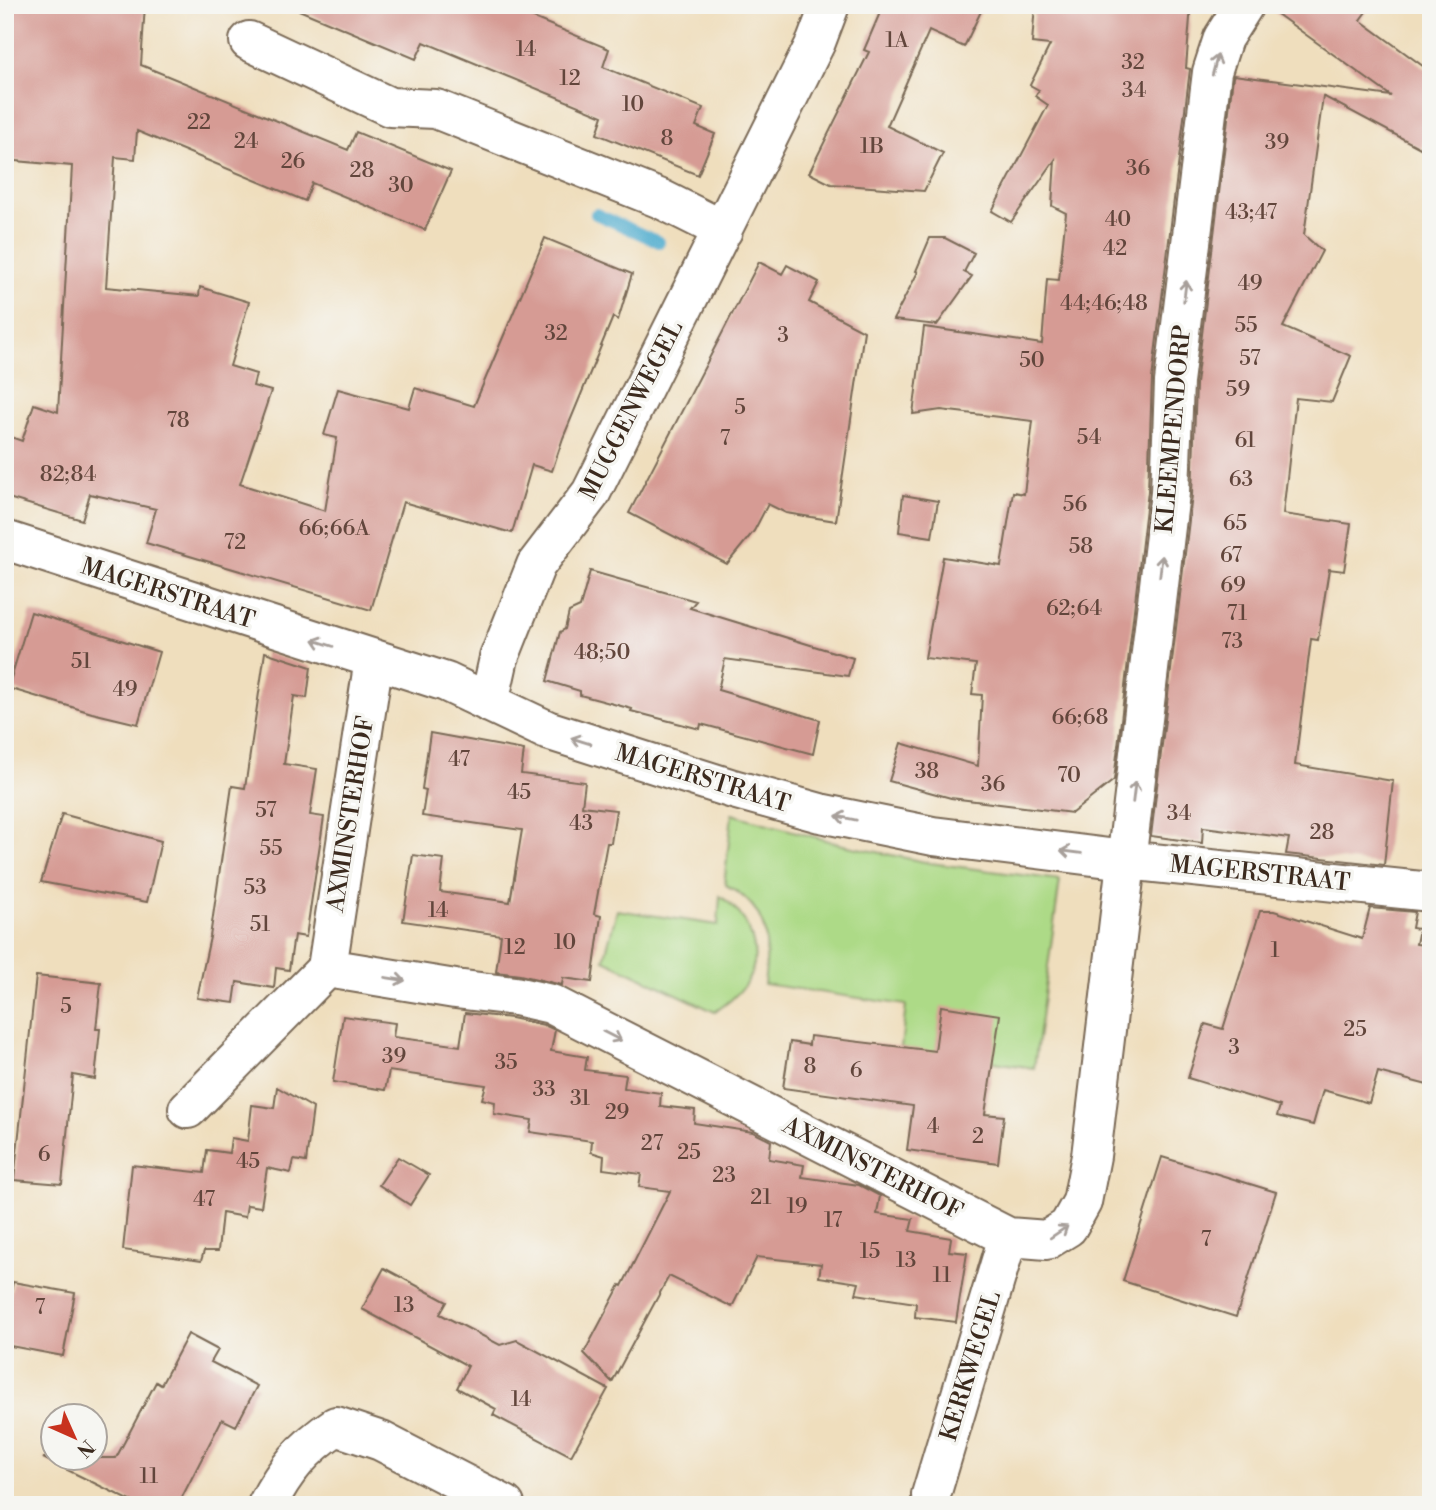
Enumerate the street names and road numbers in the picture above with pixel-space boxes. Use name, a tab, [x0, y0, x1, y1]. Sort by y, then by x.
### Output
street label: MUGGENWEGEL	[574, 316, 690, 505]
street label: KLEEMPENDORP	[1150, 324, 1198, 535]
street label: MAGERSTRAAT	[77, 552, 259, 636]
street label: AXMINSTERHOF	[321, 714, 381, 915]
street label: MAGERSTRAAT	[612, 738, 794, 820]
street label: MAGERSTRAAT	[1168, 850, 1352, 898]
street label: AXMINSTERHOF	[777, 1110, 968, 1227]
street label: KERKWEGEL	[934, 1288, 1008, 1445]

